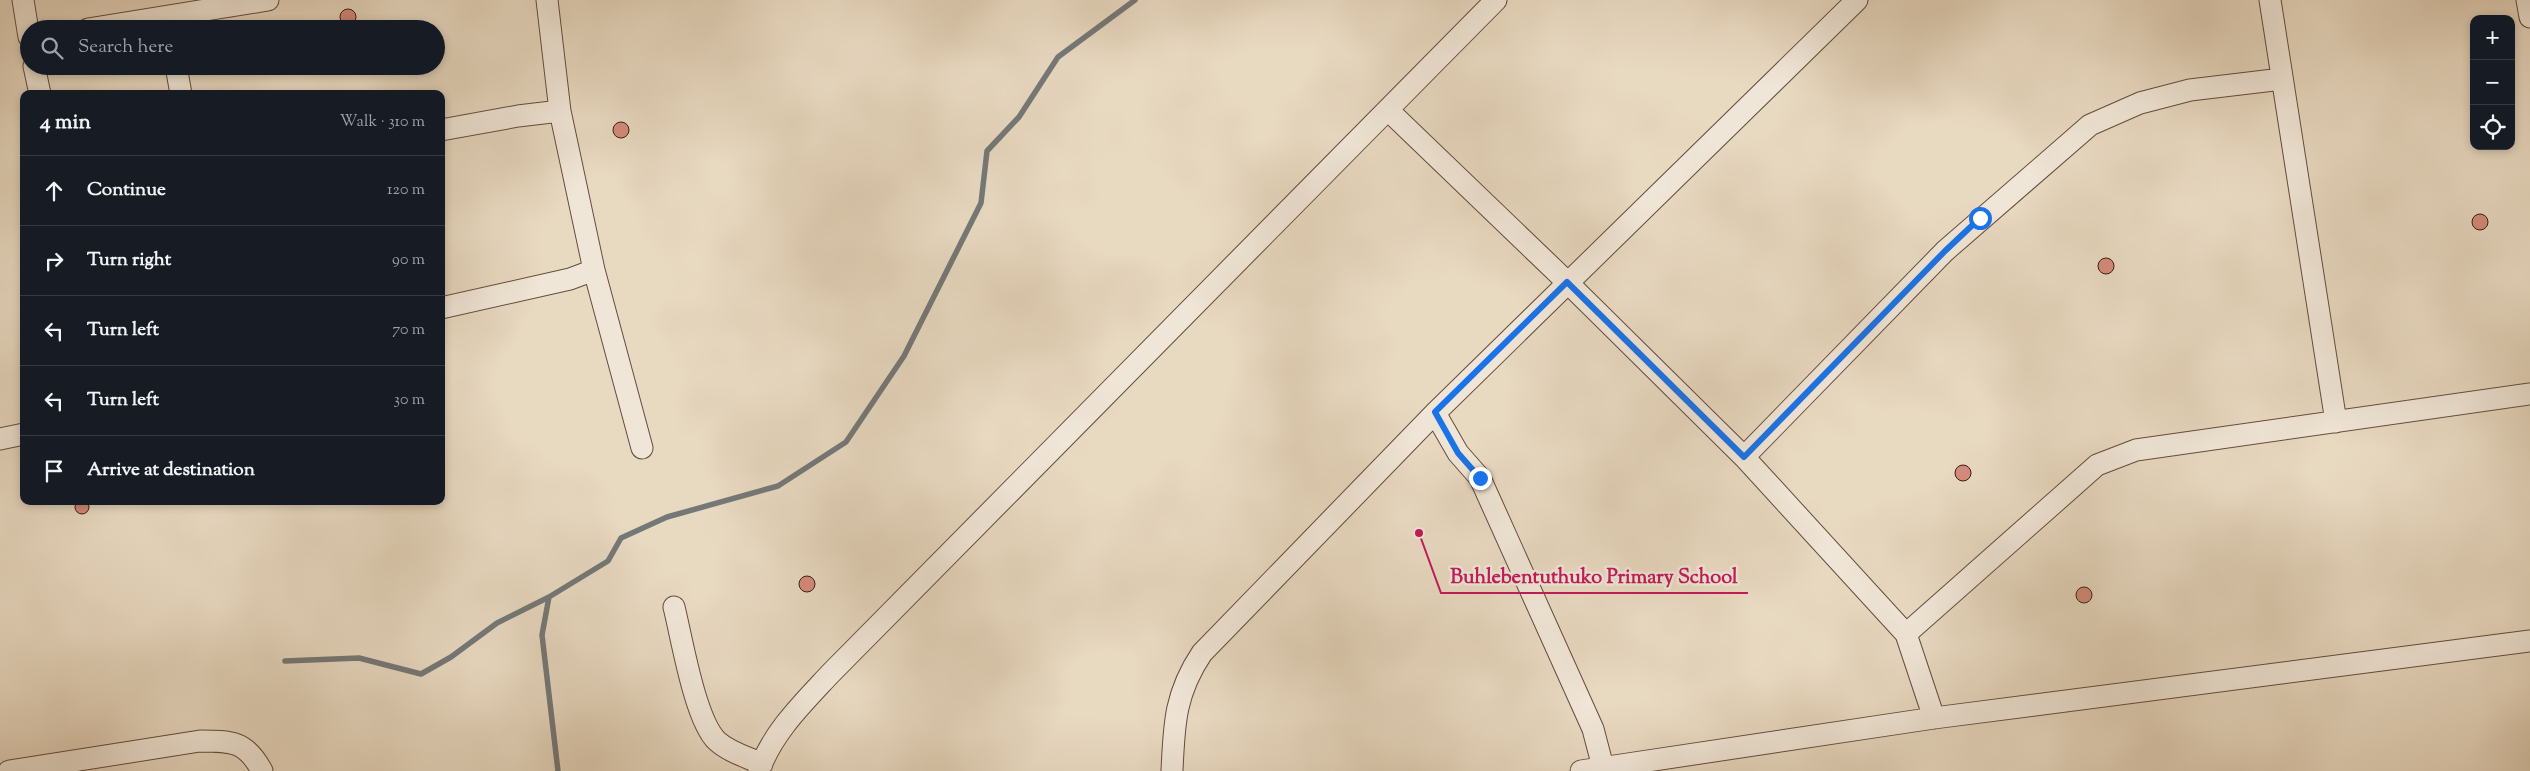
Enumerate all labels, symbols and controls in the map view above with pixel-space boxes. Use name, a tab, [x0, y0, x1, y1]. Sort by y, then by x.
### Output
map controls	[2470, 15, 2515, 150]
button: +	[2470, 15, 2515, 60]
search box	[20, 20, 445, 75]
icon: search	[38, 34, 66, 62]
text: Search here	[78, 34, 173, 61]
button: −	[2470, 60, 2515, 105]
button: locate	[2470, 105, 2515, 150]
text: 4 min	[40, 108, 91, 138]
text: Walk · 310 m	[340, 111, 425, 134]
icon: ahead	[40, 177, 68, 205]
text: Continue	[87, 177, 166, 204]
text: 120 m	[387, 179, 425, 202]
route start	[1969, 207, 1992, 230]
icon: right	[40, 247, 68, 275]
text: Turn right	[87, 247, 171, 274]
text: 90 m	[392, 249, 425, 272]
icon: left	[40, 317, 68, 345]
text: Turn left	[87, 317, 159, 344]
text: 70 m	[392, 319, 425, 342]
icon: left	[40, 387, 68, 415]
text: Turn left	[87, 387, 159, 414]
text: 30 m	[394, 389, 425, 412]
icon: arrive	[40, 457, 68, 485]
text: Arrive at destination	[87, 457, 255, 484]
route end	[1469, 467, 1492, 490]
callout: Buhlebentuthuko Primary School	[1441, 558, 1748, 593]
text: Buhlebentuthuko Primary School	[1450, 564, 1738, 593]

